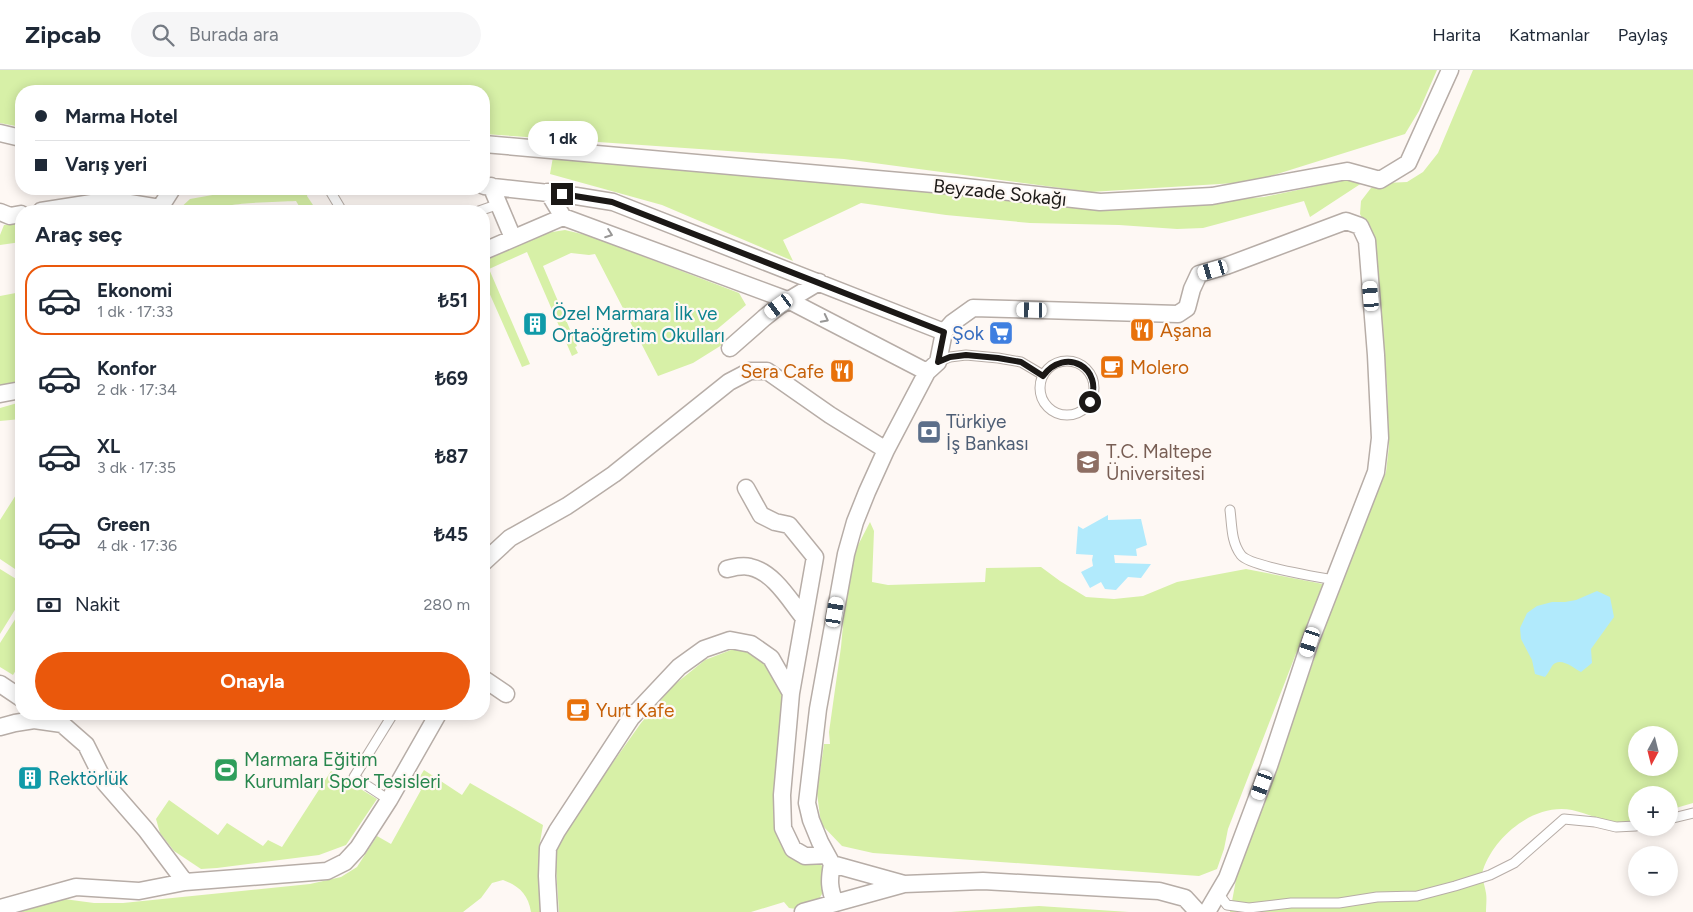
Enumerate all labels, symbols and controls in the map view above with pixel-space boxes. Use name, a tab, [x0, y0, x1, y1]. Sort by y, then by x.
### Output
search box	[131, 12, 481, 57]
text: Zipcab	[25, 20, 101, 49]
icon: search	[149, 21, 177, 49]
text: Burada ara	[189, 23, 279, 46]
text: Harita	[1432, 24, 1481, 46]
text: Katmanlar	[1509, 24, 1590, 46]
text: Paylaş	[1618, 24, 1668, 46]
text: Marma Hotel	[65, 105, 178, 128]
callout: 1 dk	[527, 122, 597, 156]
text: 1 dk	[549, 129, 577, 148]
text: Varış yeri	[65, 153, 147, 176]
street label: Beyzade Sokağı	[932, 174, 1068, 211]
route end	[551, 183, 573, 205]
text: Araç seç	[35, 221, 122, 248]
one-way arrow	[604, 228, 612, 238]
car	[1196, 259, 1229, 281]
icon: car	[37, 278, 82, 323]
text: Ekonomi	[97, 279, 172, 302]
car	[1362, 280, 1379, 312]
text: ₺51	[438, 289, 468, 312]
car	[762, 291, 795, 321]
text: 1 dk · 17:33	[97, 302, 173, 321]
place label: Özel Marmara İlk ve Ortaöğretim Okulları	[552, 302, 725, 347]
car	[1016, 302, 1047, 318]
building icon: Özel Marmara İlk ve Ortaöğretim Okulları	[522, 311, 548, 337]
one-way arrow	[820, 313, 829, 323]
restaurant icon: Aşana	[1129, 317, 1155, 343]
place label: Aşana	[1160, 319, 1212, 342]
supermarket icon: Şok	[988, 320, 1014, 346]
place label: Şok	[952, 322, 985, 345]
cafe icon: Molero	[1099, 354, 1125, 380]
icon: car	[37, 356, 82, 401]
place label: Molero	[1130, 356, 1189, 379]
text: Konfor	[97, 357, 156, 380]
restaurant icon: Sera Cafe	[829, 358, 855, 384]
place label: Sera Cafe	[740, 360, 824, 383]
text: ₺69	[435, 367, 468, 390]
text: 2 dk · 17:34	[97, 380, 177, 399]
route start	[1079, 391, 1101, 413]
place label: Türkiye İş Bankası	[946, 410, 1029, 455]
bank icon: Türkiye İş Bankası	[916, 419, 942, 445]
icon: car	[37, 434, 82, 479]
text: XL	[97, 435, 120, 458]
place label: T.C. Maltepe Üniversitesi	[1106, 440, 1212, 485]
text: ₺87	[435, 445, 468, 468]
school or university icon: T.C. Maltepe Üniversitesi	[1075, 449, 1101, 475]
text: 3 dk · 17:35	[97, 458, 176, 477]
icon: car	[37, 512, 82, 557]
text: Green	[97, 513, 150, 536]
text: ₺45	[434, 523, 468, 546]
text: 4 dk · 17:36	[97, 536, 177, 555]
icon: cash	[35, 591, 63, 619]
text: Nakit	[75, 593, 120, 616]
text: 280 m	[423, 595, 470, 614]
car	[825, 596, 844, 628]
car	[1298, 625, 1321, 659]
button: Onayla	[35, 652, 470, 710]
cafe icon: Yurt Kafe	[565, 697, 591, 723]
place label: Yurt Kafe	[596, 699, 674, 722]
north arrow	[1628, 726, 1678, 776]
map controls	[1628, 726, 1678, 896]
place label: Marmara Eğitim Kurumları Spor Tesisleri	[244, 748, 441, 793]
sports icon: Marmara Eğitim Kurumları Spor Tesisleri	[213, 757, 239, 783]
building icon: Rektörlük	[17, 765, 43, 791]
place label: Rektörlük	[48, 767, 129, 790]
car	[1249, 768, 1274, 802]
button: +	[1628, 786, 1678, 836]
button: −	[1628, 846, 1678, 896]

